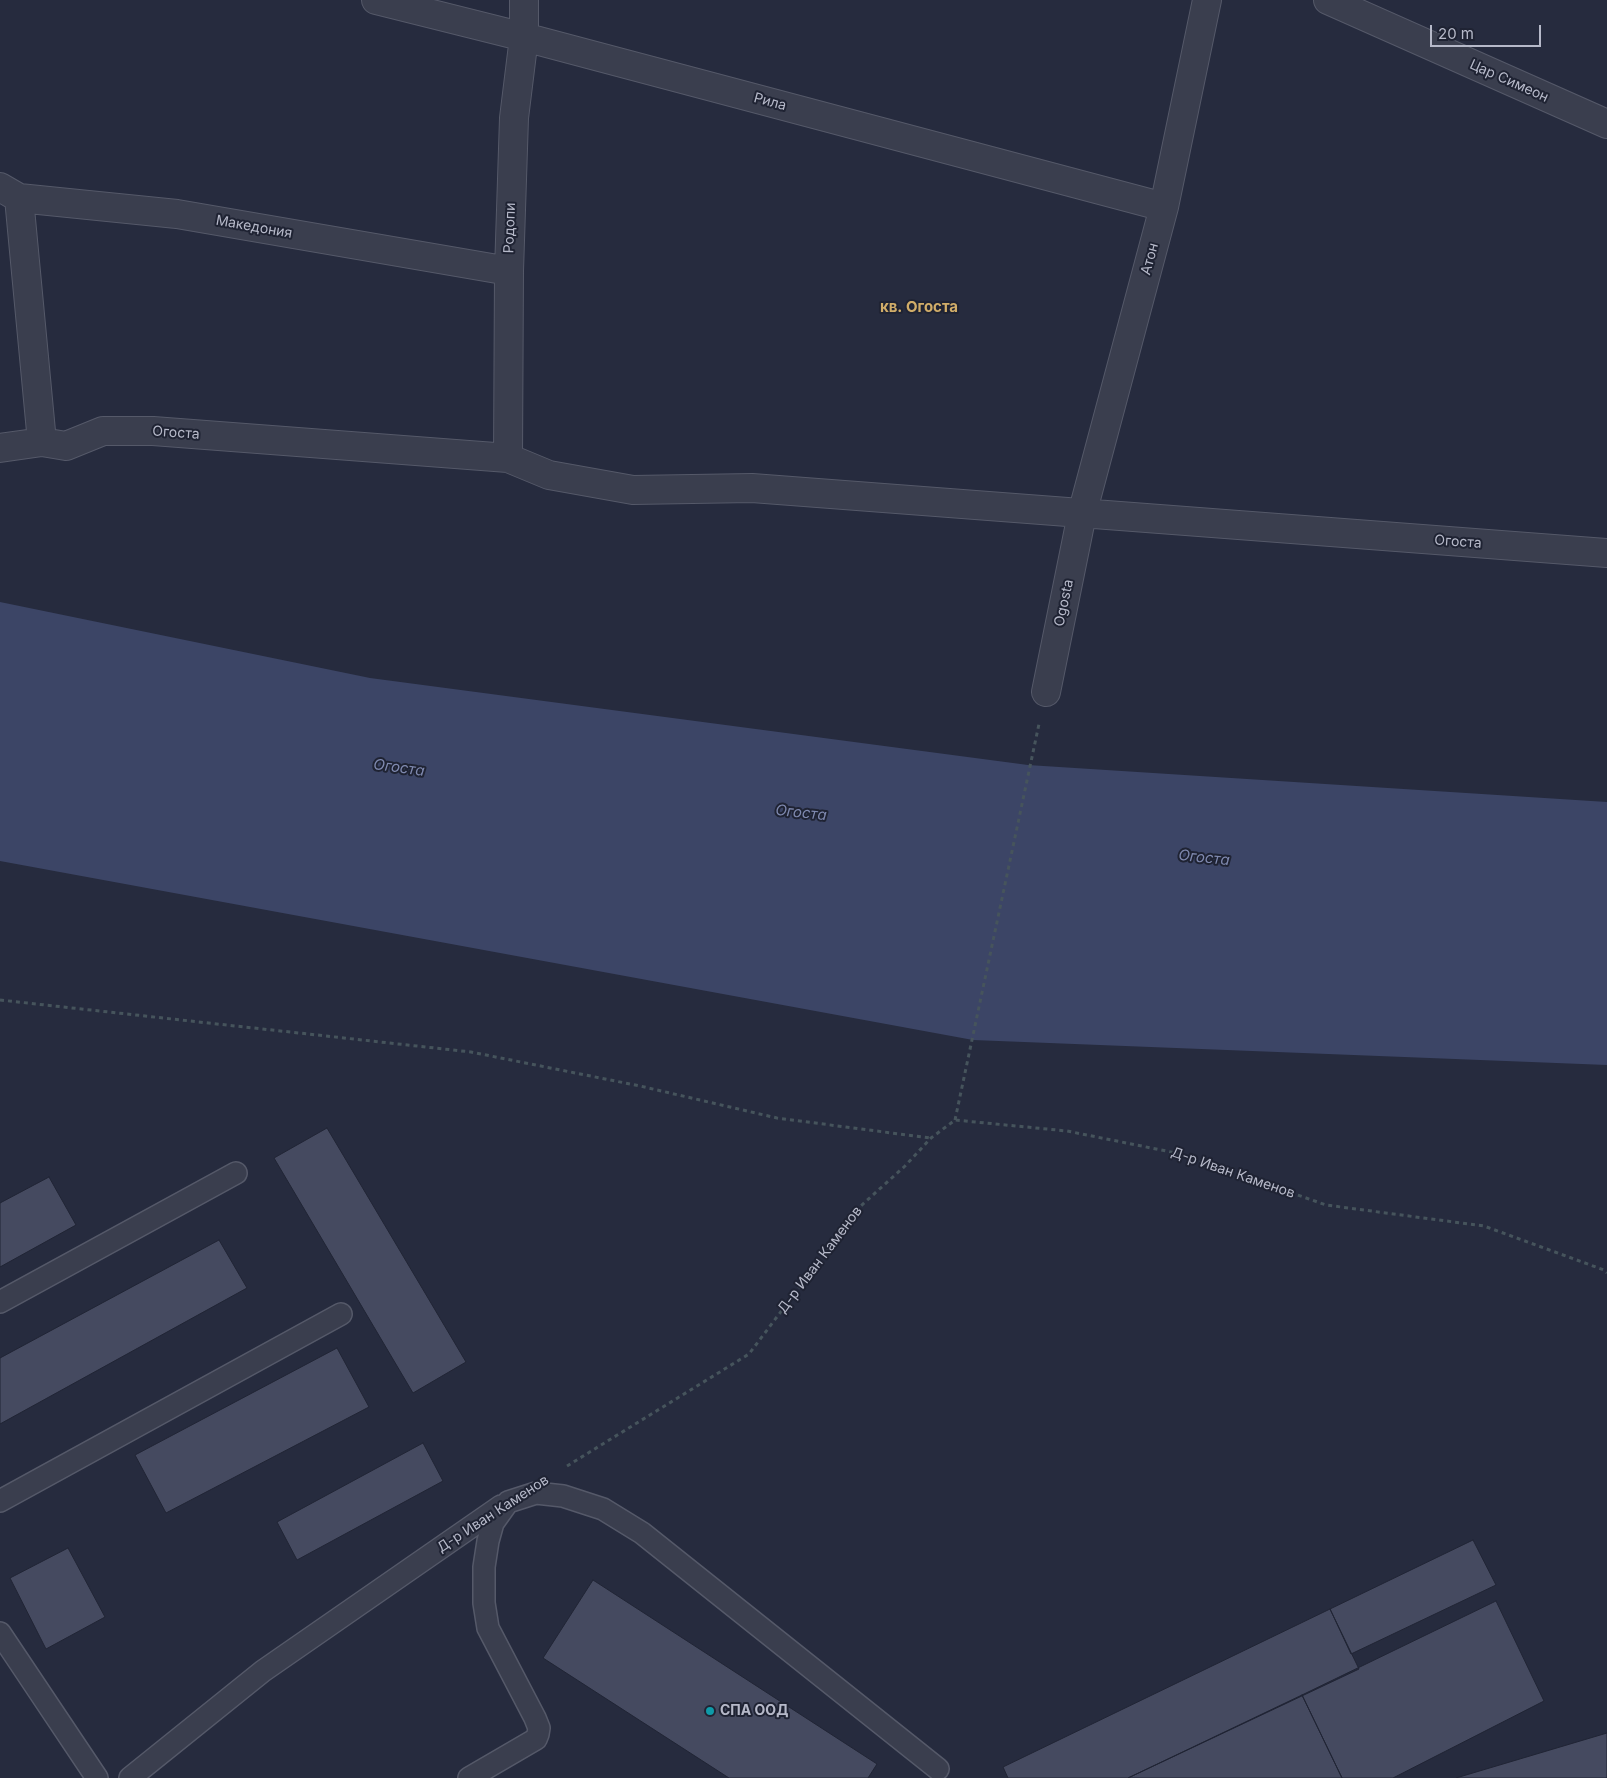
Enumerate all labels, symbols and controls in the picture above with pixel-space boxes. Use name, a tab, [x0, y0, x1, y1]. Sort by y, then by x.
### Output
scale bar	[1432, 15, 1543, 47]
text: 20 m	[1438, 24, 1474, 43]
street label: Цар Симеон	[1467, 56, 1551, 106]
street label: Рила	[752, 90, 788, 114]
street label: Родопи	[501, 202, 519, 254]
street label: Македония	[214, 212, 294, 242]
street label: Атон	[1138, 241, 1162, 277]
district label: кв. Огоста	[880, 298, 958, 316]
street label: Огоста	[152, 423, 200, 443]
street label: Огоста	[1434, 532, 1482, 552]
street label: Ogosta	[1051, 578, 1077, 628]
water label: Огоста	[372, 756, 426, 780]
water label: Огоста	[774, 801, 828, 825]
water label: Огоста	[1177, 846, 1231, 870]
street label: Д-р Иван Каменов	[1169, 1144, 1297, 1202]
street label: Д-р Иван Каменов	[774, 1203, 866, 1317]
street label: Д-р Иван Каменов	[434, 1472, 552, 1556]
place label: СПА ООД	[720, 1703, 788, 1719]
marker: СПА ООД	[704, 1705, 716, 1717]

